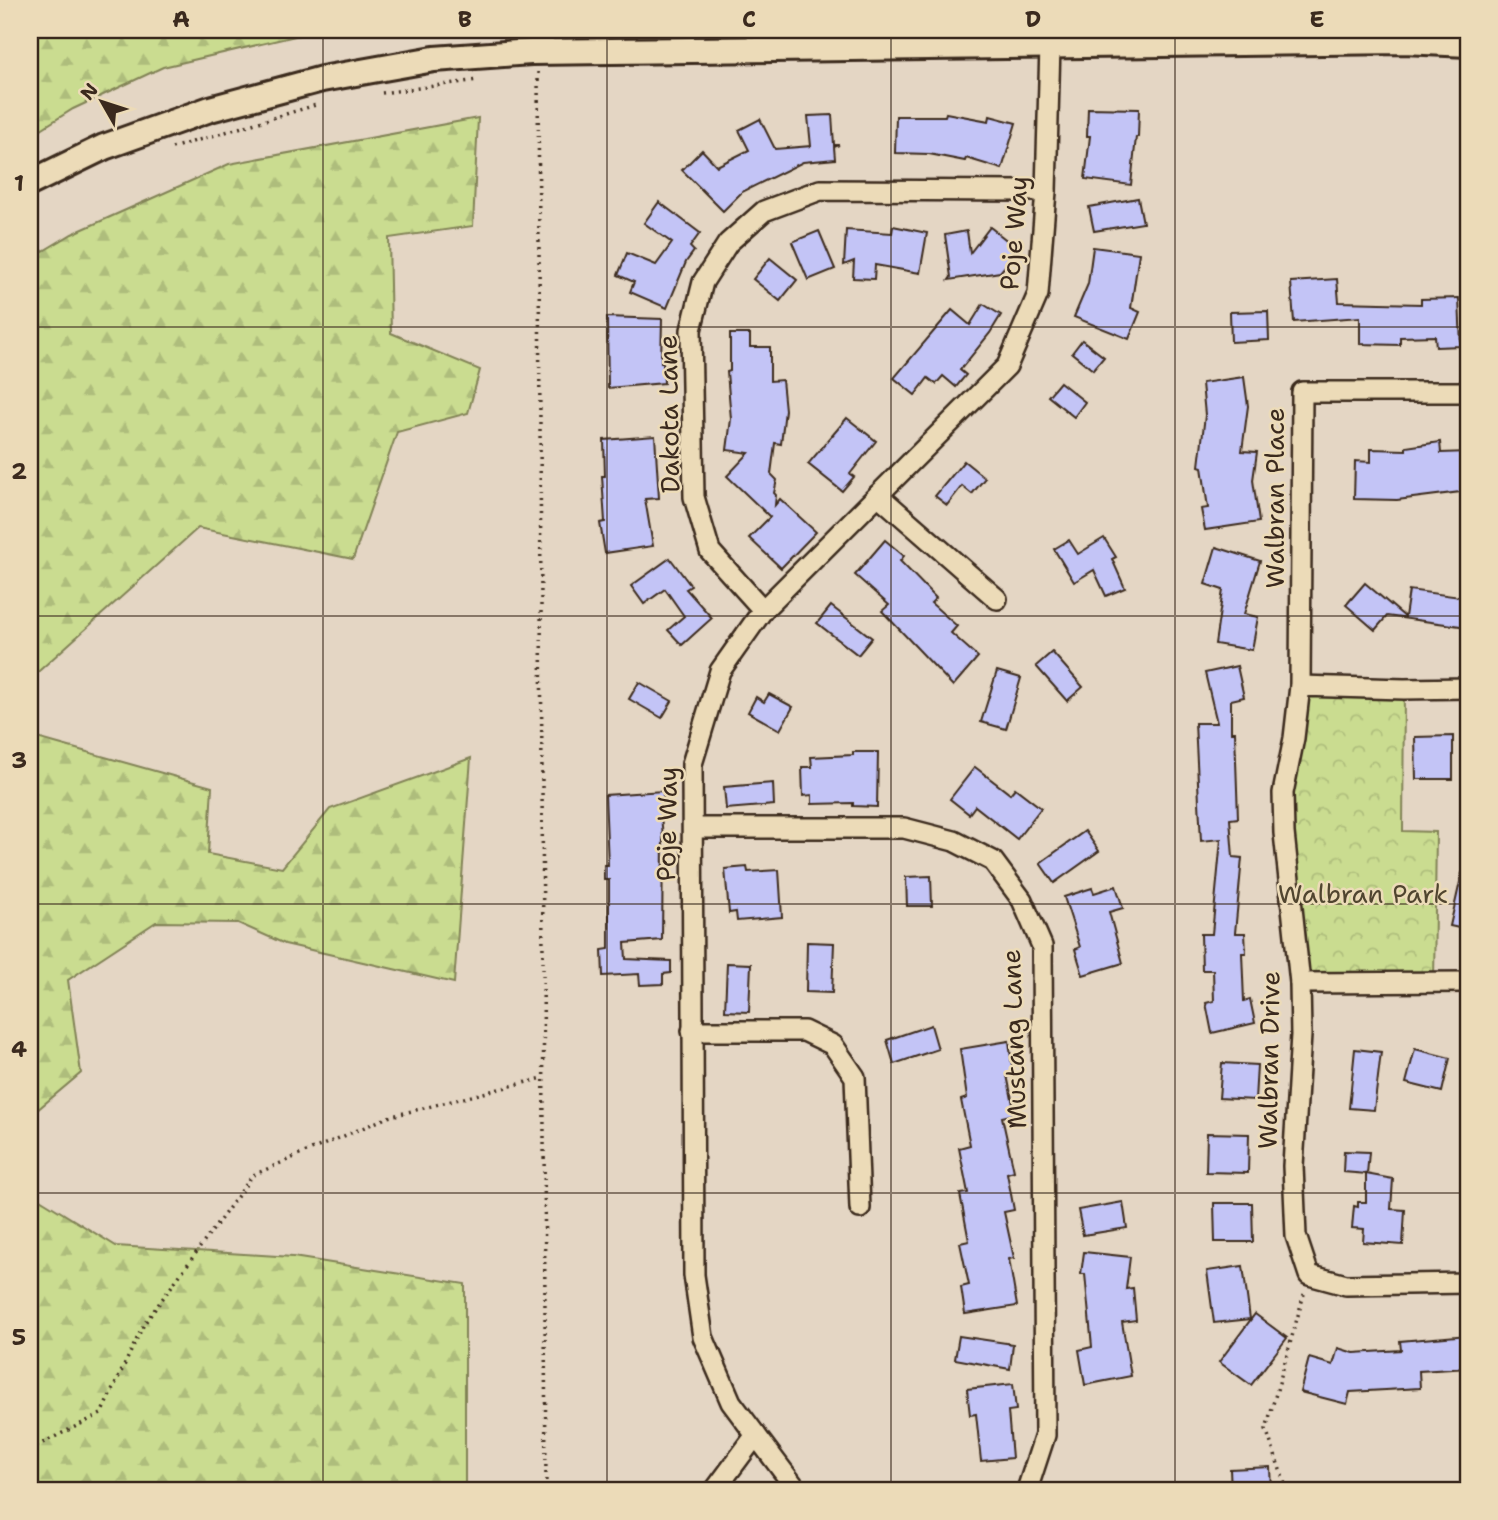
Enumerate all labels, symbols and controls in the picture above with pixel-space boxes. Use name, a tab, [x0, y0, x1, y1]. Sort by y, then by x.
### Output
text: A	[172, 4, 190, 34]
text: B	[458, 4, 472, 34]
text: C	[742, 4, 756, 34]
text: D	[1025, 4, 1041, 34]
text: E	[1309, 4, 1325, 34]
north arrow	[66, 66, 136, 136]
text: N	[75, 78, 104, 105]
text: 1	[14, 168, 24, 198]
street label: Poje Way	[991, 174, 1036, 292]
street label: Dakota Lane	[650, 335, 687, 493]
street label: Walbran Place	[1257, 408, 1292, 588]
text: 2	[11, 456, 27, 486]
text: 3	[11, 745, 27, 775]
street label: Poje Way	[648, 766, 685, 882]
park label: Walbran Park	[1278, 876, 1448, 911]
street label: Mustang Lane	[993, 949, 1034, 1129]
street label: Walbran Drive	[1249, 971, 1288, 1149]
text: 4	[11, 1034, 27, 1064]
text: 5	[12, 1322, 26, 1352]

